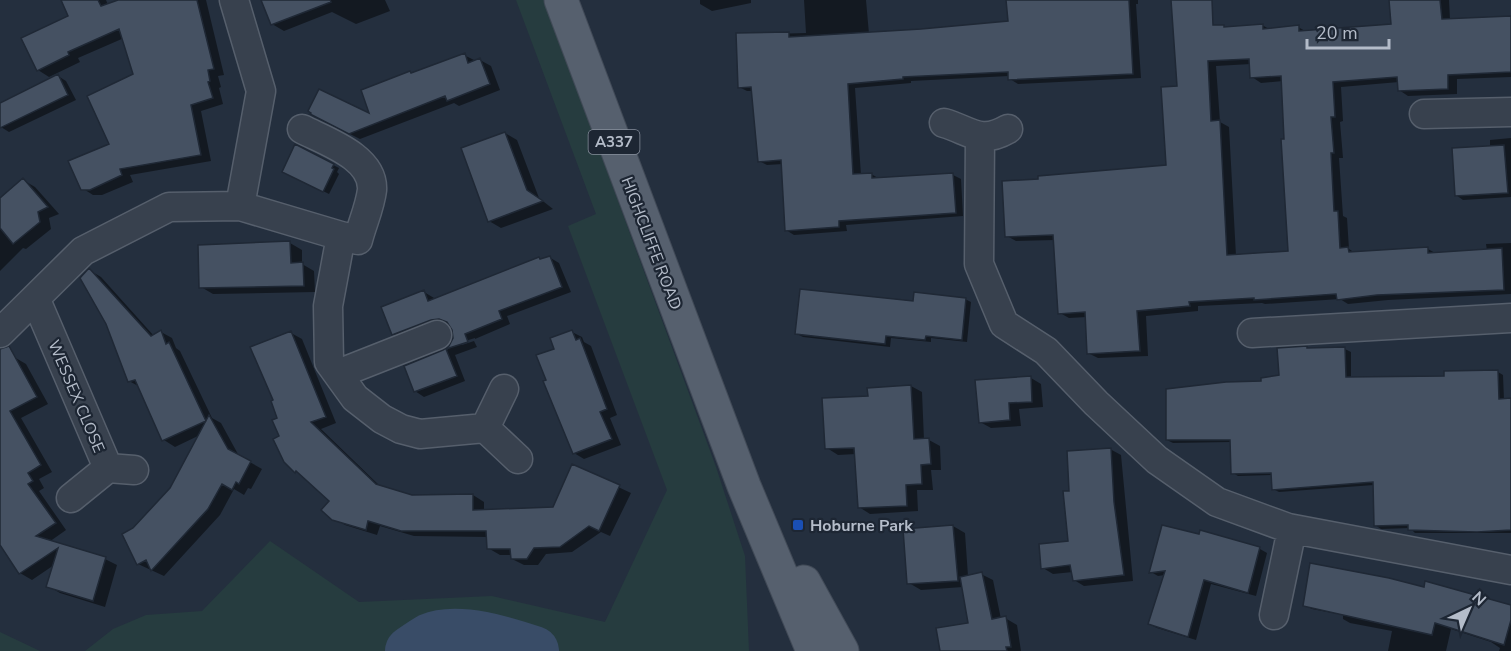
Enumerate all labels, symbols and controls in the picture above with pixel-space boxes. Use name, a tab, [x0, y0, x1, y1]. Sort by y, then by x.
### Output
scale bar	[1307, 12, 1390, 50]
text: 20 m	[1316, 21, 1358, 45]
road number: A337	[588, 130, 640, 154]
street label: HIGHCLIFFE ROAD	[616, 174, 687, 313]
street label: WESSEX CLOSE	[42, 337, 110, 456]
place label: Hoburne Park	[810, 515, 913, 537]
marker: Hoburne Park	[791, 518, 805, 532]
north arrow	[1439, 579, 1499, 639]
text: N	[1467, 587, 1491, 611]

